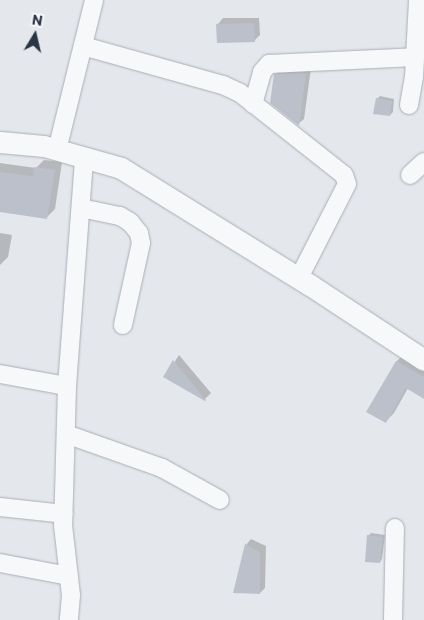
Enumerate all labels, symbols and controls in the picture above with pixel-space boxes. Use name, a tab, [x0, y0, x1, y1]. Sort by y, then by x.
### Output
north arrow	[10, 10, 60, 60]
text: N	[31, 10, 44, 29]

